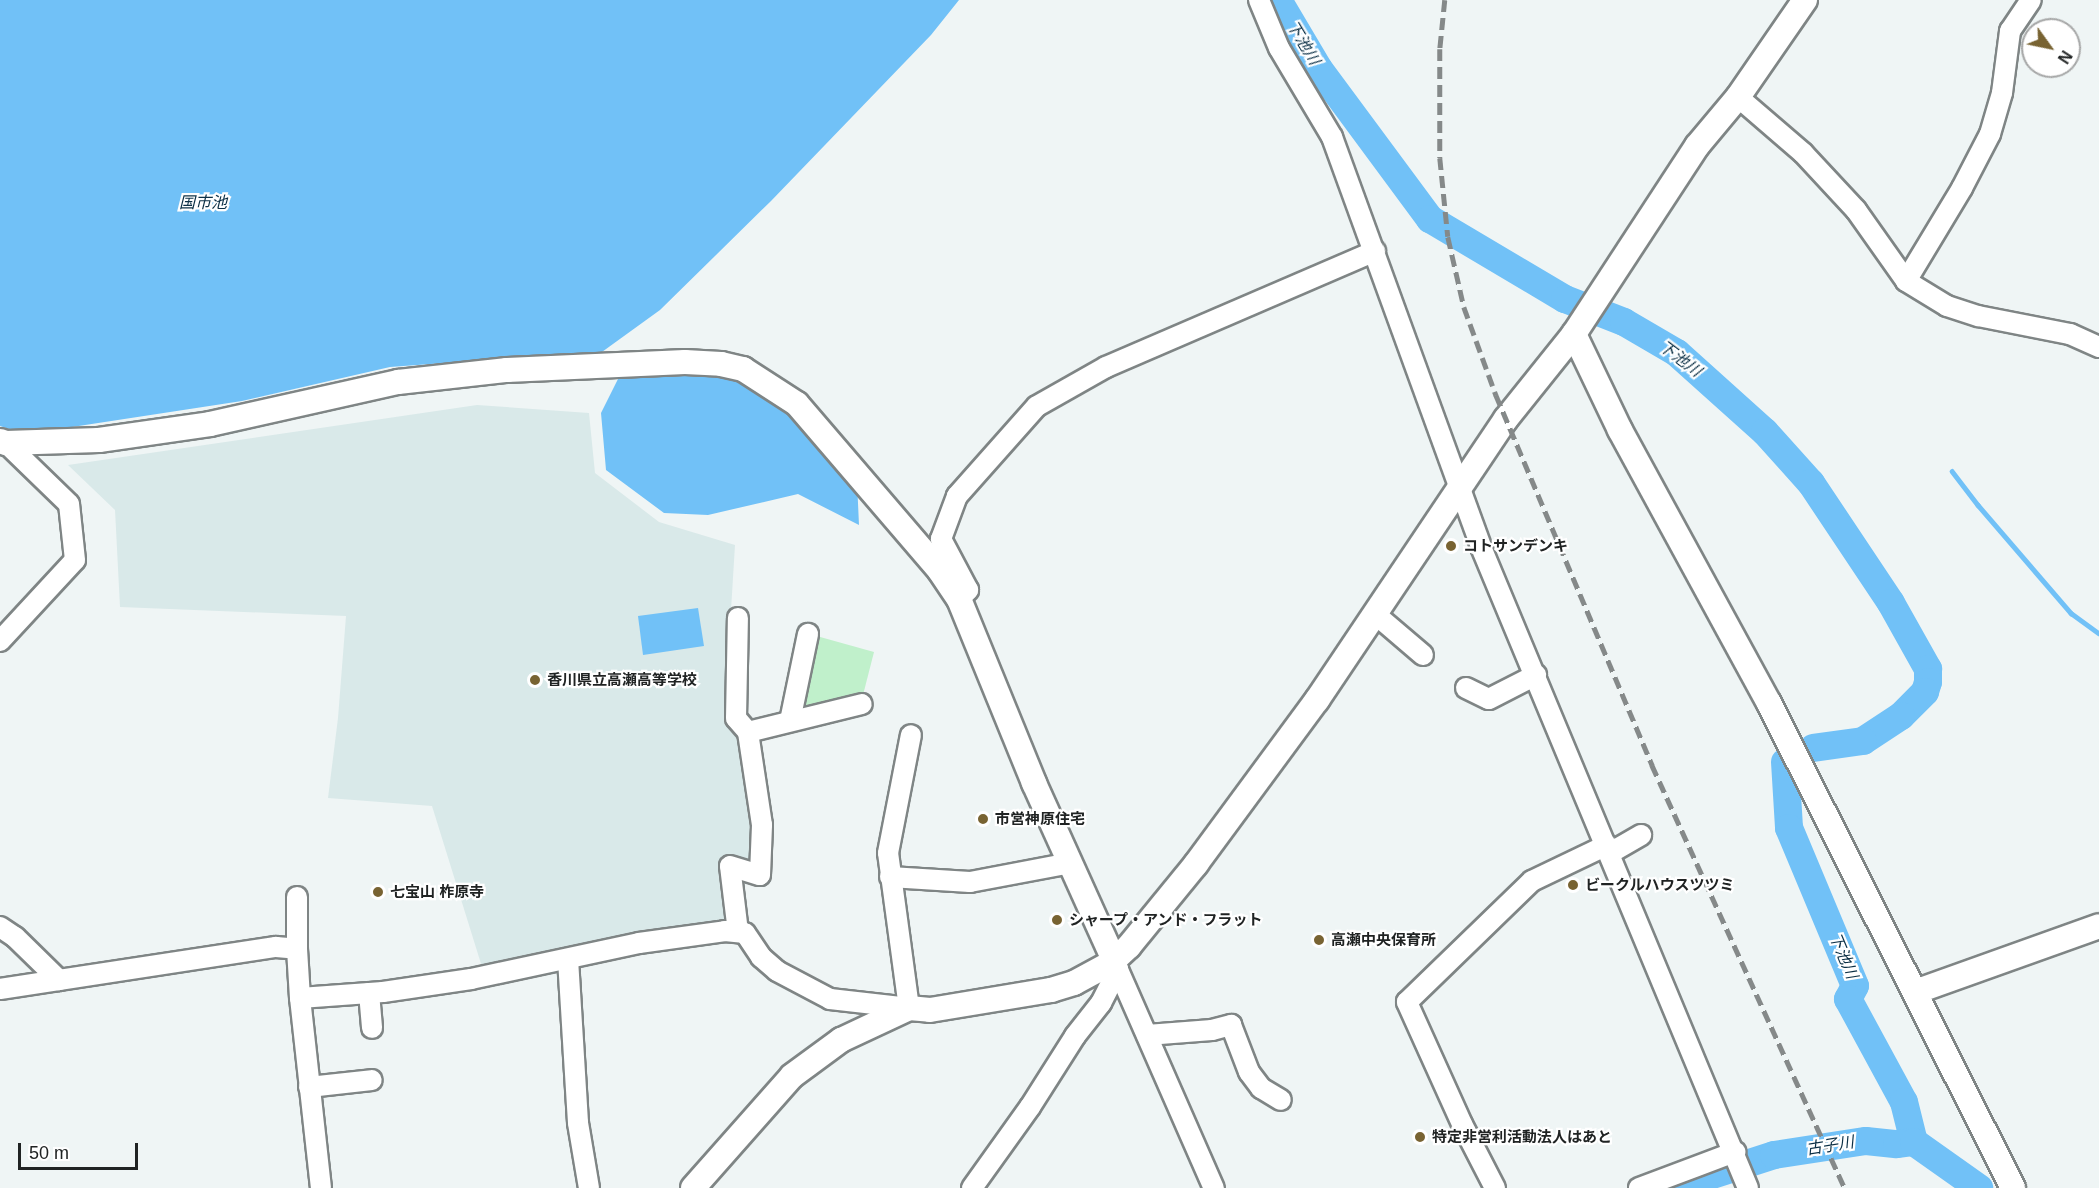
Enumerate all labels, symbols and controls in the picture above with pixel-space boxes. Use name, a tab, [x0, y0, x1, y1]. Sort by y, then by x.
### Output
water label: 下池川	[1282, 17, 1324, 69]
north arrow	[2021, 18, 2081, 78]
text: N	[2055, 48, 2075, 66]
water label: 国市池	[179, 193, 227, 213]
water label: 下池川	[1655, 337, 1705, 381]
place label: コトサンデンキ	[1463, 537, 1568, 555]
marker: コトサンデンキ	[1444, 539, 1458, 553]
place label: 香川県立高瀬高等学校	[547, 671, 697, 689]
marker: 香川県立高瀬高等学校	[528, 673, 542, 687]
place label: 市営神原住宅	[995, 810, 1085, 828]
marker: 市営神原住宅	[976, 812, 990, 826]
place label: ビークルハウスツツミ	[1585, 876, 1735, 894]
marker: ビークルハウスツツミ	[1566, 878, 1580, 892]
place label: 七宝山 柞原寺	[390, 883, 484, 901]
marker: 七宝山 柞原寺	[371, 885, 385, 899]
place label: シャープ・アンド・フラット	[1069, 911, 1264, 929]
marker: シャープ・アンド・フラット	[1050, 913, 1064, 927]
water label: 下池川	[1825, 930, 1861, 982]
place label: 高瀬中央保育所	[1331, 931, 1436, 949]
marker: 高瀬中央保育所	[1312, 933, 1326, 947]
place label: 特定非営利活動法人はあと	[1432, 1128, 1612, 1146]
marker: 特定非営利活動法人はあと	[1413, 1130, 1427, 1144]
scale bar	[21, 1131, 141, 1169]
water label: 古子川	[1805, 1133, 1855, 1159]
text: 50 m	[29, 1143, 69, 1163]

